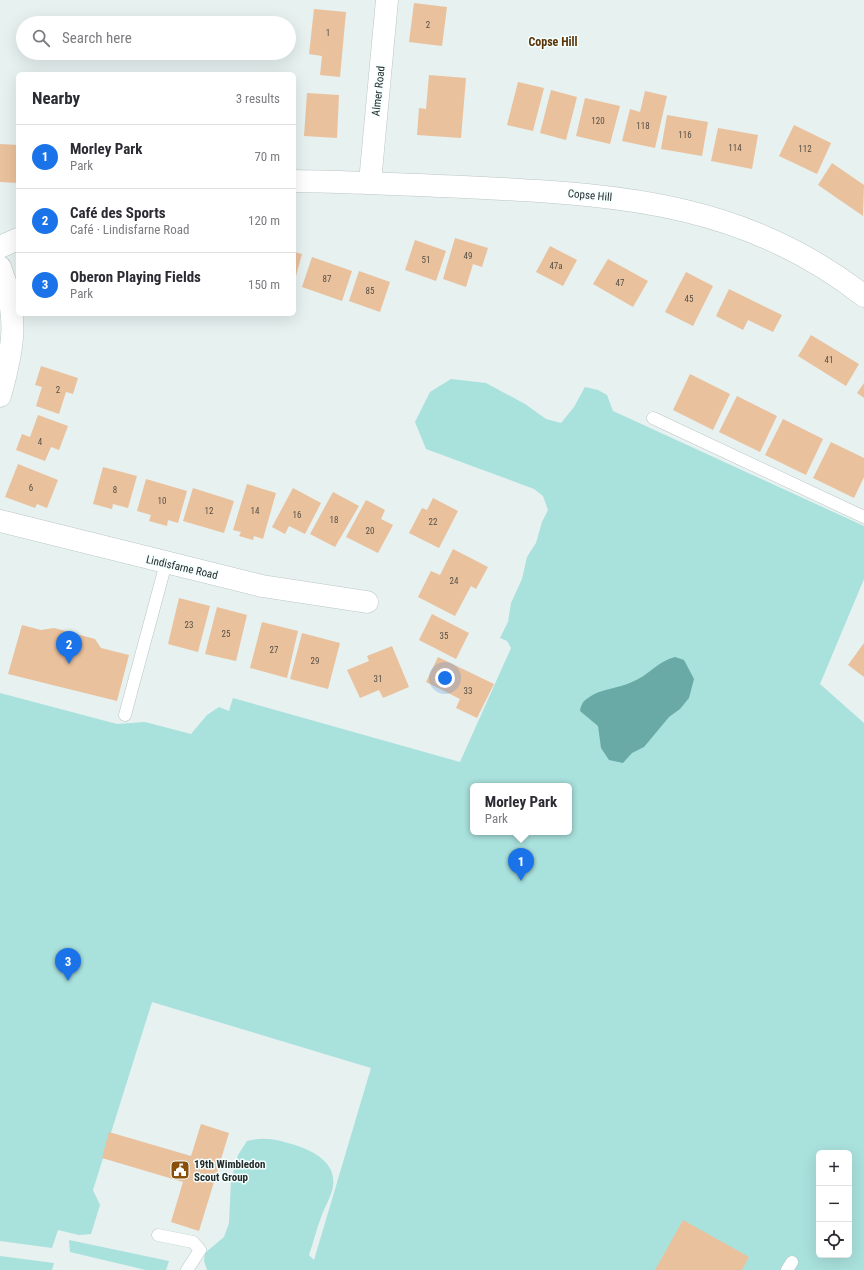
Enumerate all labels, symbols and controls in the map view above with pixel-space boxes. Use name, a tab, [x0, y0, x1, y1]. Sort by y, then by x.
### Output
search box	[16, 16, 296, 60]
house number: 2	[426, 20, 431, 30]
icon: search	[30, 27, 52, 49]
house number: 1	[326, 28, 330, 38]
text: Search here	[62, 29, 132, 47]
district label: Copse Hill	[528, 35, 578, 49]
street label: Almer Road	[369, 65, 388, 117]
text: Nearby	[32, 88, 80, 108]
text: 3 results	[236, 91, 280, 106]
house number: 120	[591, 116, 605, 126]
house number: 118	[636, 121, 650, 131]
house number: 116	[678, 130, 692, 140]
text: Morley Park	[70, 140, 142, 158]
house number: 114	[728, 143, 742, 153]
house number: 112	[798, 144, 812, 154]
text: 1	[42, 149, 48, 164]
text: 70 m	[254, 149, 280, 164]
text: Park	[70, 158, 93, 173]
street label: Copse Hill	[567, 187, 613, 204]
text: Café des Sports	[70, 204, 166, 222]
text: 2	[42, 213, 48, 228]
text: 120 m	[248, 213, 280, 228]
text: Café · Lindisfarne Road	[70, 222, 189, 237]
house number: 49	[464, 251, 472, 261]
house number: 51	[422, 255, 430, 265]
house number: 47a	[549, 261, 563, 271]
text: Oberon Playing Fields	[70, 268, 201, 286]
house number: 87	[323, 274, 332, 284]
text: 3	[42, 277, 48, 292]
text: 150 m	[248, 277, 280, 292]
house number: 47	[616, 278, 625, 288]
text: Park	[70, 286, 93, 301]
house number: 85	[366, 286, 375, 296]
house number: 45	[685, 294, 694, 304]
house number: 41	[825, 355, 833, 365]
house number: 2	[56, 385, 61, 395]
house number: 4	[38, 437, 43, 447]
house number: 6	[29, 483, 33, 493]
house number: 8	[113, 485, 117, 495]
house number: 10	[158, 496, 166, 506]
house number: 12	[205, 506, 214, 516]
house number: 14	[251, 506, 260, 516]
house number: 16	[293, 510, 301, 520]
house number: 18	[330, 515, 338, 525]
house number: 22	[429, 517, 438, 527]
house number: 20	[366, 526, 374, 536]
street label: Lindisfarne Road	[145, 553, 219, 582]
house number: 24	[450, 576, 459, 586]
house number: 23	[185, 620, 193, 630]
house number: 25	[222, 629, 231, 639]
pin: 2	[56, 631, 82, 664]
house number: 35	[440, 631, 449, 641]
house number: 27	[270, 645, 279, 655]
house number: 29	[311, 656, 319, 666]
your location	[435, 668, 455, 688]
house number: 31	[374, 674, 382, 684]
house number: 33	[464, 686, 472, 696]
popup	[470, 783, 572, 835]
text: Morley Park	[485, 793, 557, 811]
text: Park	[485, 811, 508, 826]
pin: 1	[508, 848, 534, 881]
pin: 3	[55, 948, 81, 981]
map controls	[816, 1150, 852, 1258]
button: +	[816, 1150, 852, 1186]
place label: 19th Wimbledon Scout Group	[194, 1158, 265, 1184]
public building icon: 19th Wimbledon Scout Group	[169, 1159, 191, 1181]
button: −	[816, 1186, 852, 1222]
button: locate	[816, 1222, 852, 1258]

